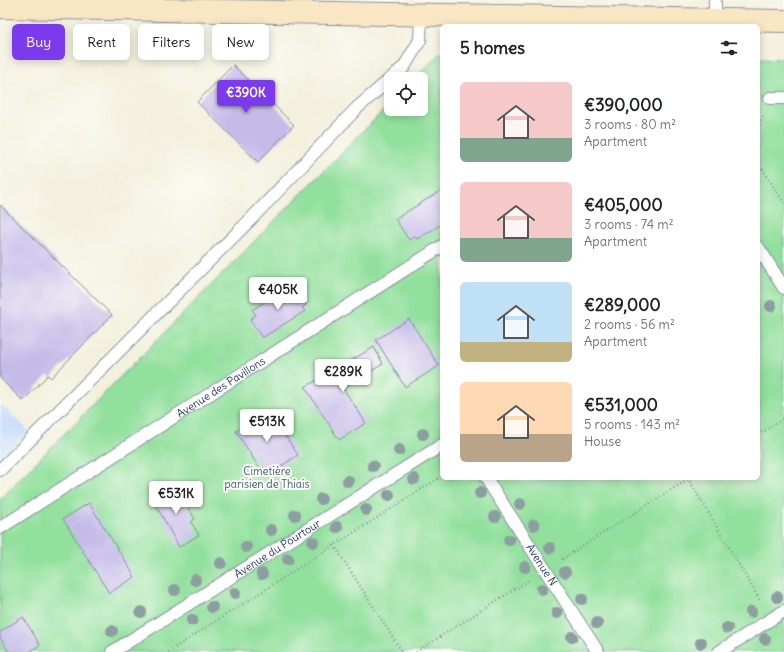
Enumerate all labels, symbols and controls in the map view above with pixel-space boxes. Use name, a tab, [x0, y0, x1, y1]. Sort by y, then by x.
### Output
chip: Buy	[12, 24, 65, 60]
chip: Rent	[73, 24, 130, 60]
chip: Filters	[138, 24, 204, 60]
chip: New	[212, 24, 269, 60]
text: 5 homes	[460, 37, 525, 59]
icon: filters	[718, 37, 740, 59]
map controls	[384, 72, 428, 116]
button: locate	[384, 72, 428, 116]
pin: €390K	[218, 80, 274, 114]
text: €390K	[226, 84, 266, 101]
text: €390,000	[584, 94, 663, 116]
icon: home	[492, 98, 540, 146]
text: 3 rooms · 80 m²	[584, 116, 676, 133]
text: Apartment	[584, 133, 647, 150]
text: €405,000	[584, 194, 663, 216]
icon: home	[492, 198, 540, 246]
text: 3 rooms · 74 m²	[584, 216, 674, 233]
text: Apartment	[584, 233, 647, 250]
pin: €405K	[250, 277, 306, 311]
text: €405K	[258, 281, 298, 298]
text: €289,000	[584, 294, 661, 316]
icon: home	[492, 298, 540, 346]
text: 2 rooms · 56 m²	[584, 316, 675, 333]
text: Apartment	[584, 333, 647, 350]
street label: Avenue des Pavillons	[174, 354, 268, 421]
pin: €289K	[315, 359, 371, 393]
text: €289K	[324, 363, 362, 380]
text: €531,000	[584, 394, 658, 416]
icon: home	[492, 398, 540, 446]
pin: €513K	[239, 409, 295, 443]
text: €513K	[249, 413, 285, 430]
text: 5 rooms · 143 m²	[584, 416, 680, 433]
text: House	[584, 433, 621, 450]
park label: Cimetière parisien de Thiais	[224, 464, 310, 491]
pin: €531K	[148, 481, 204, 515]
text: €531K	[158, 485, 194, 502]
street label: Avenue du Pourtour	[231, 516, 323, 581]
street label: Avenue N	[523, 541, 560, 588]

